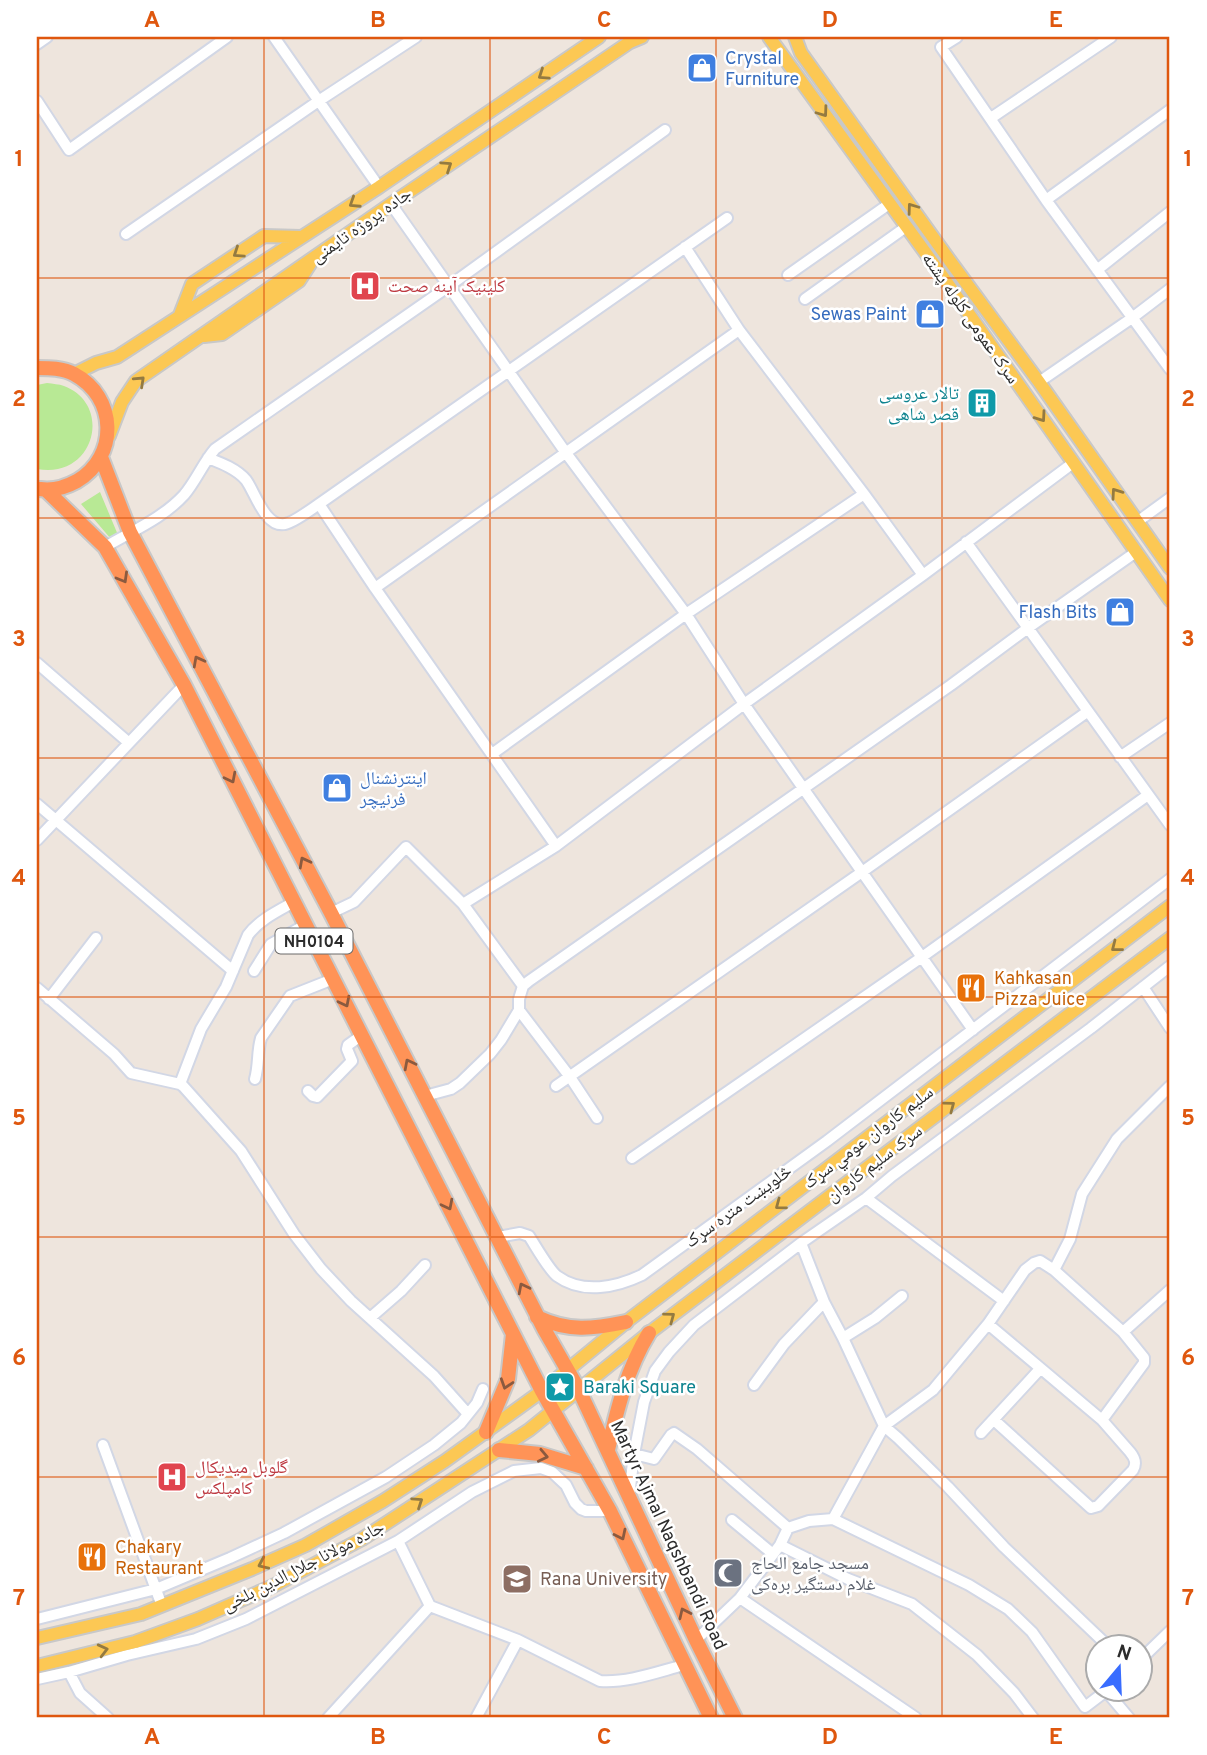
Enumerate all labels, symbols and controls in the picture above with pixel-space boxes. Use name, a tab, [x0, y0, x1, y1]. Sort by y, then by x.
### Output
text: A	[144, 7, 160, 36]
text: B	[370, 7, 386, 36]
text: C	[597, 7, 611, 36]
text: D	[822, 7, 838, 36]
text: E	[1049, 7, 1063, 36]
place label: Crystal Furniture	[725, 48, 799, 92]
shop icon: Crystal Furniture	[685, 51, 719, 85]
one-way arrow	[538, 67, 551, 79]
one-way arrow	[815, 104, 827, 117]
text: 1	[14, 146, 24, 175]
text: 1	[1183, 146, 1193, 175]
one-way arrow	[439, 162, 452, 175]
street label: جاده پروژه تایمنی	[307, 183, 417, 269]
one-way arrow	[349, 194, 362, 207]
one-way arrow	[908, 203, 920, 216]
one-way arrow	[233, 245, 246, 257]
street label: سرک عمومی کلوله پشته	[916, 249, 1024, 389]
hospital icon: کلینیک آینه صحت	[348, 269, 382, 303]
place label: کلینیک آینه صحت	[388, 276, 506, 299]
shop icon: Sewas Paint	[913, 297, 947, 331]
place label: Sewas Paint	[811, 304, 907, 327]
one-way arrow	[132, 376, 145, 389]
place label: تالار عروسی قصر شاهی	[879, 383, 959, 427]
text: 2	[12, 386, 26, 415]
building icon: تالار عروسی قصر شاهی	[965, 386, 999, 420]
text: 2	[1181, 386, 1195, 415]
one-way arrow	[1033, 409, 1045, 422]
one-way arrow	[1112, 488, 1124, 501]
one-way arrow	[115, 570, 128, 583]
shop icon: Flash Bits	[1103, 595, 1137, 629]
place label: Flash Bits	[1018, 602, 1097, 625]
text: 3	[12, 626, 26, 655]
text: 3	[1181, 626, 1195, 655]
one-way arrow	[193, 655, 207, 668]
place label: اینترنشنال فرنیچر	[359, 768, 427, 812]
one-way arrow	[223, 771, 237, 783]
shop icon: اینترنشنال فرنیچر	[320, 771, 354, 805]
one-way arrow	[299, 857, 313, 869]
text: 4	[12, 865, 26, 894]
text: 4	[1181, 865, 1195, 894]
road number: NH0104	[276, 928, 352, 953]
one-way arrow	[1111, 939, 1124, 952]
place label: Kahkasan Pizza Juice	[994, 968, 1085, 1012]
restaurant icon: Kahkasan Pizza Juice	[954, 971, 988, 1005]
one-way arrow	[337, 995, 350, 1008]
one-way arrow	[404, 1059, 417, 1071]
street label: سلیم کاروان عومي سړک	[799, 1082, 940, 1196]
one-way arrow	[942, 1102, 955, 1115]
text: 5	[12, 1105, 26, 1134]
text: 5	[1181, 1105, 1195, 1134]
street label: سرک سلیم کاروان	[822, 1120, 928, 1208]
street label: څلویښت متره سړک	[681, 1161, 797, 1254]
one-way arrow	[775, 1196, 787, 1209]
one-way arrow	[440, 1198, 454, 1210]
one-way arrow	[518, 1283, 532, 1295]
one-way arrow	[663, 1312, 675, 1325]
text: 6	[12, 1345, 26, 1374]
text: 6	[1181, 1345, 1195, 1374]
place icon: Baraki Square	[543, 1370, 577, 1404]
one-way arrow	[500, 1377, 514, 1389]
place label: Baraki Square	[583, 1377, 696, 1400]
street label: Martyr Ajmal Naqshbandi Road	[604, 1417, 731, 1654]
one-way arrow	[537, 1447, 549, 1462]
place label: گلوبل میدیکال کامپلکس	[195, 1457, 289, 1501]
hospital icon: گلوبل میدیکال کامپلکس	[155, 1460, 189, 1494]
one-way arrow	[411, 1497, 424, 1510]
street label: جاده مولانا جلال‌الدین بلخی	[219, 1516, 389, 1618]
one-way arrow	[613, 1528, 627, 1541]
place label: Chakary Restaurant	[115, 1537, 204, 1581]
restaurant icon: Chakary Restaurant	[75, 1540, 109, 1574]
place label: مسجد جامع الحاج غلام دستگیر بره‌کی	[751, 1553, 876, 1597]
one-way arrow	[257, 1556, 269, 1570]
mosque icon: مسجد جامع الحاج غلام دستگیر بره‌کی	[711, 1556, 745, 1590]
school or university icon: Rana University	[500, 1562, 534, 1596]
place label: Rana University	[540, 1569, 667, 1592]
text: 7	[13, 1585, 25, 1614]
text: 7	[1182, 1585, 1194, 1614]
one-way arrow	[678, 1608, 692, 1620]
north arrow	[1084, 1632, 1154, 1702]
text: N	[1114, 1640, 1134, 1667]
one-way arrow	[97, 1644, 109, 1658]
text: A	[144, 1724, 160, 1753]
text: B	[370, 1724, 386, 1753]
text: C	[597, 1724, 611, 1753]
text: D	[822, 1724, 838, 1753]
text: E	[1049, 1724, 1063, 1753]

